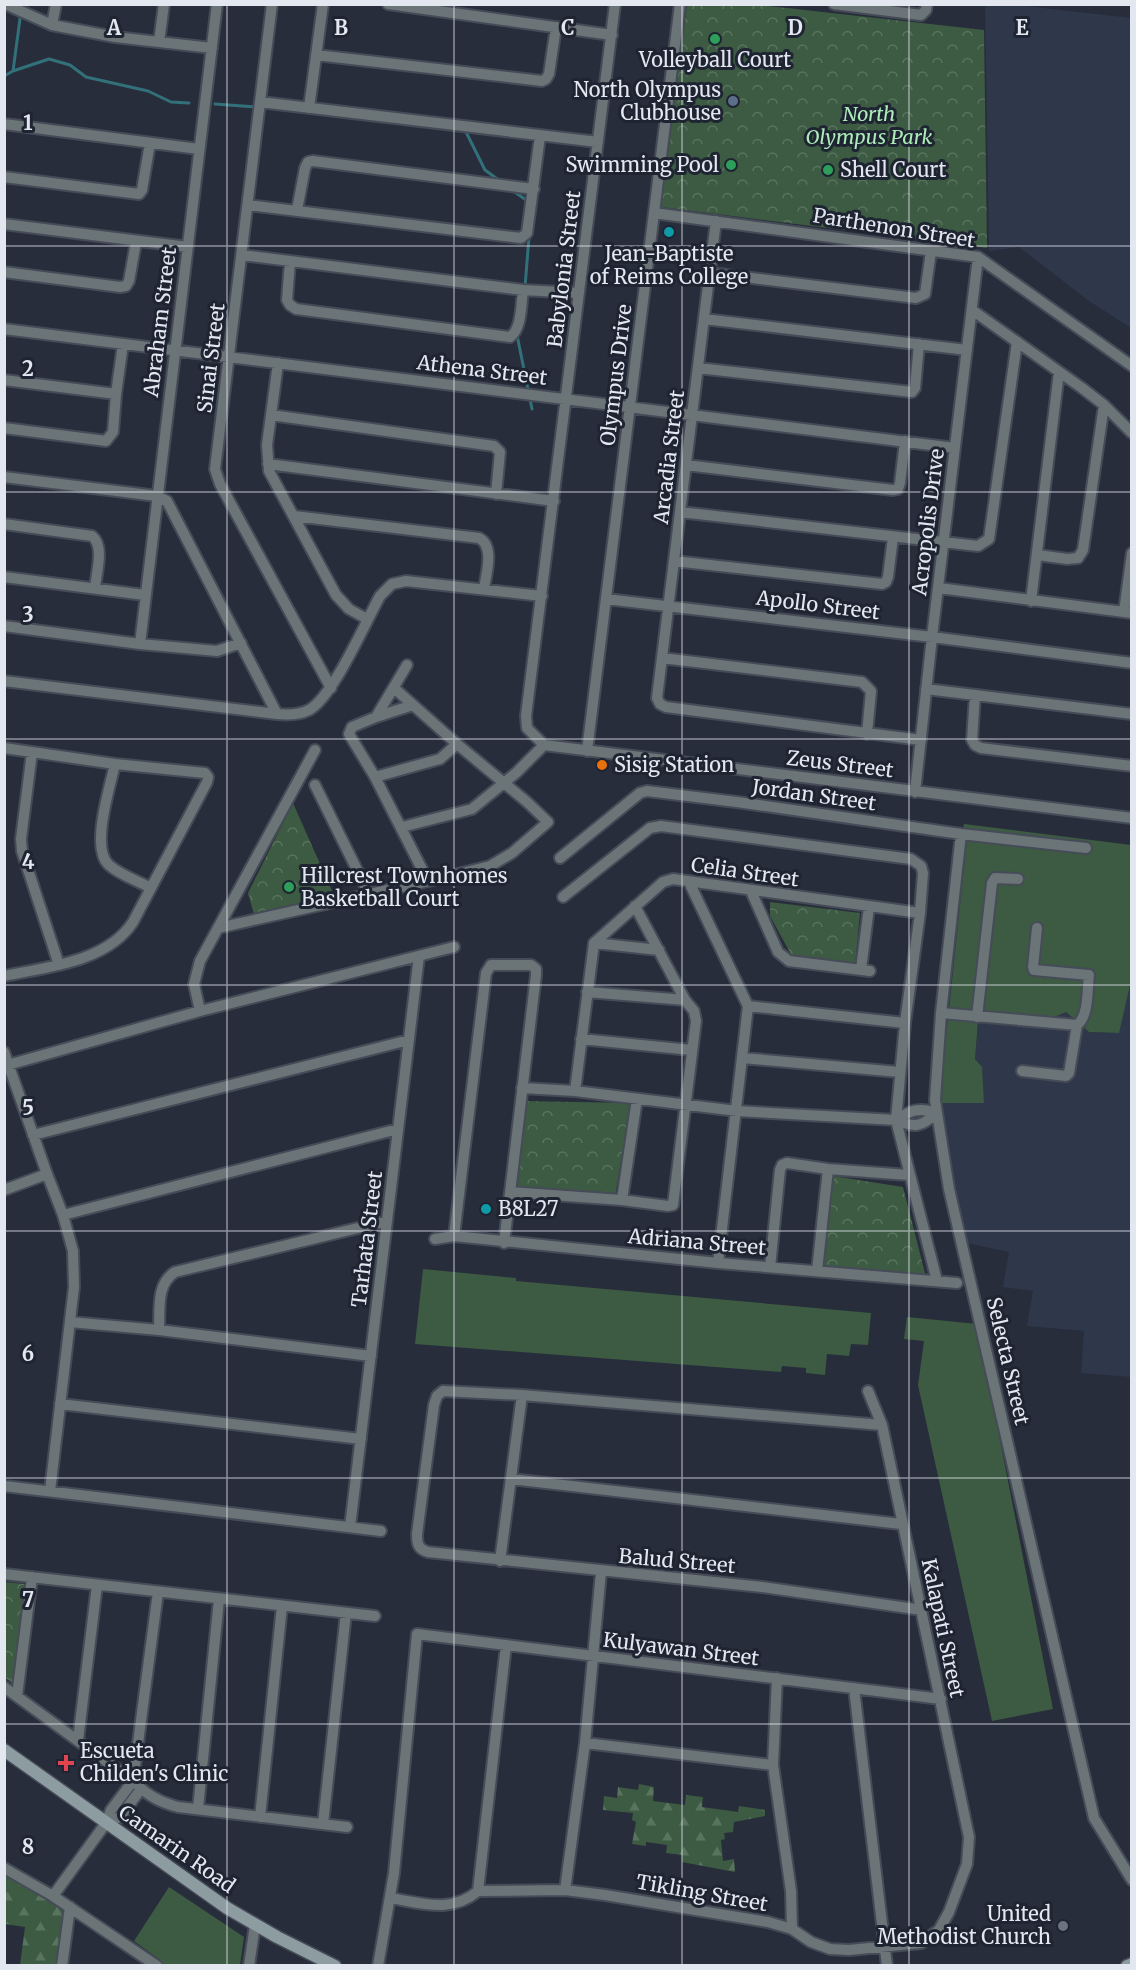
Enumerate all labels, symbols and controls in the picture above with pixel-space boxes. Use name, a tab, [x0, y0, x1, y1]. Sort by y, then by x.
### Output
text: A	[106, 15, 122, 40]
text: B	[334, 15, 348, 40]
text: C	[561, 15, 575, 40]
text: D	[787, 15, 803, 40]
text: E	[1015, 15, 1029, 40]
marker: Volleyball Court	[708, 32, 722, 46]
place label: Volleyball Court	[638, 47, 791, 72]
place label: North Olympus Clubhouse	[574, 77, 721, 125]
marker: North Olympus Clubhouse	[726, 94, 740, 108]
park label: North Olympus Park	[806, 101, 932, 149]
text: 1	[23, 110, 33, 135]
place label: Swimming Pool	[565, 152, 719, 177]
place label: Shell Court	[840, 157, 946, 182]
marker: Swimming Pool	[724, 158, 738, 172]
marker: Shell Court	[821, 163, 835, 177]
street label: Babylonia Street	[541, 189, 586, 349]
street label: Parthenon Street	[811, 202, 977, 253]
marker: Jean-Baptiste of Reims College	[662, 225, 676, 239]
place label: Jean-Baptiste of Reims College	[590, 241, 748, 289]
street label: Abraham Street	[138, 245, 181, 399]
street label: Sinai Street	[191, 301, 230, 414]
street label: Olympus Drive	[594, 303, 637, 447]
street label: Athena Street	[415, 349, 549, 390]
text: 2	[22, 356, 34, 381]
street label: Arcadia Street	[648, 388, 689, 526]
street label: Acropolis Drive	[906, 447, 949, 598]
street label: Apollo Street	[754, 584, 881, 624]
text: 3	[22, 602, 34, 627]
street label: Zeus Street	[785, 745, 895, 782]
place label: Sisig Station	[614, 752, 734, 777]
marker: Sisig Station	[595, 758, 609, 772]
street label: Jordan Street	[749, 773, 878, 816]
text: 4	[22, 849, 35, 874]
street label: Celia Street	[690, 852, 801, 891]
place label: Hillcrest Townhomes Basketball Court	[301, 863, 508, 911]
marker: Hillcrest Townhomes Basketball Court	[282, 880, 296, 894]
text: 5	[22, 1095, 34, 1120]
street label: Tarhata Street	[346, 1169, 387, 1309]
place label: B8L27	[498, 1196, 558, 1221]
marker: B8L27	[479, 1202, 493, 1216]
street label: Adriana Street	[626, 1223, 767, 1260]
street label: Selecta Street	[982, 1295, 1035, 1427]
text: 6	[22, 1341, 34, 1366]
street label: Balud Street	[618, 1543, 737, 1578]
street label: Kalapati Street	[917, 1556, 970, 1700]
text: 7	[22, 1587, 34, 1612]
street label: Kulyawan Street	[602, 1627, 761, 1670]
place label: Escueta Childen's Clinic	[80, 1738, 228, 1786]
marker: Escueta Childen's Clinic	[57, 1754, 75, 1772]
street label: Camarin Road	[114, 1799, 240, 1898]
text: 8	[22, 1834, 34, 1859]
street label: Tikling Street	[634, 1869, 770, 1916]
place label: United Methodist Church	[877, 1901, 1051, 1949]
marker: United Methodist Church	[1056, 1919, 1070, 1933]

